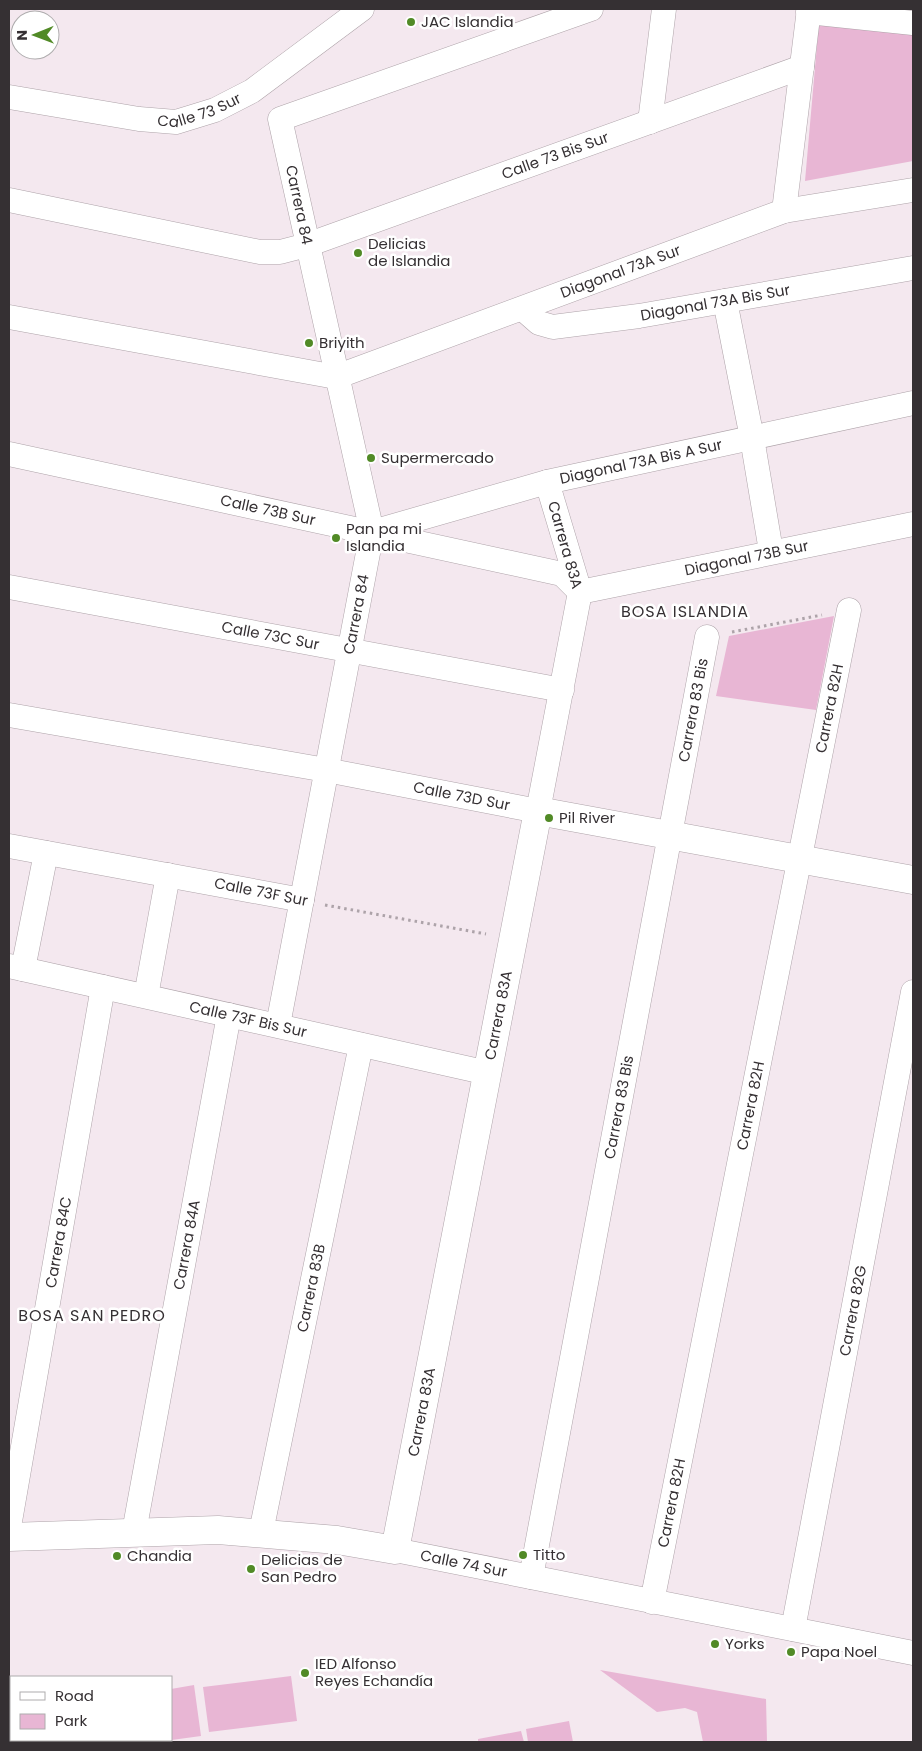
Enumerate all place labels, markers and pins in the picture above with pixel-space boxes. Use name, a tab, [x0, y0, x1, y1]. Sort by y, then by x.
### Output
place label: JAC Islandia	[421, 11, 514, 32]
marker: JAC Islandia	[405, 16, 417, 28]
place label: Delicias de Islandia	[368, 233, 450, 271]
marker: Delicias de Islandia	[352, 247, 364, 259]
place label: Briyith	[319, 332, 365, 353]
marker: Briyith	[303, 337, 315, 349]
place label: Supermercado	[381, 447, 494, 468]
marker: Supermercado	[365, 452, 377, 464]
place label: Pan pa mi Islandia	[346, 518, 422, 556]
marker: Pan pa mi Islandia	[330, 532, 342, 544]
place label: Pil River	[559, 807, 616, 828]
marker: Pil River	[543, 812, 555, 824]
place label: Titto	[533, 1544, 565, 1565]
place label: Chandia	[127, 1545, 192, 1566]
place label: Delicias de San Pedro	[261, 1549, 343, 1587]
marker: Titto	[517, 1549, 529, 1561]
marker: Chandia	[111, 1550, 123, 1562]
marker: Delicias de San Pedro	[245, 1563, 257, 1575]
place label: Yorks	[725, 1633, 765, 1654]
marker: Yorks	[709, 1638, 721, 1650]
place label: Papa Noel	[801, 1641, 877, 1662]
marker: Papa Noel	[785, 1646, 797, 1658]
place label: IED Alfonso Reyes Echandía	[315, 1653, 433, 1691]
marker: IED Alfonso Reyes Echandía	[299, 1667, 311, 1679]

